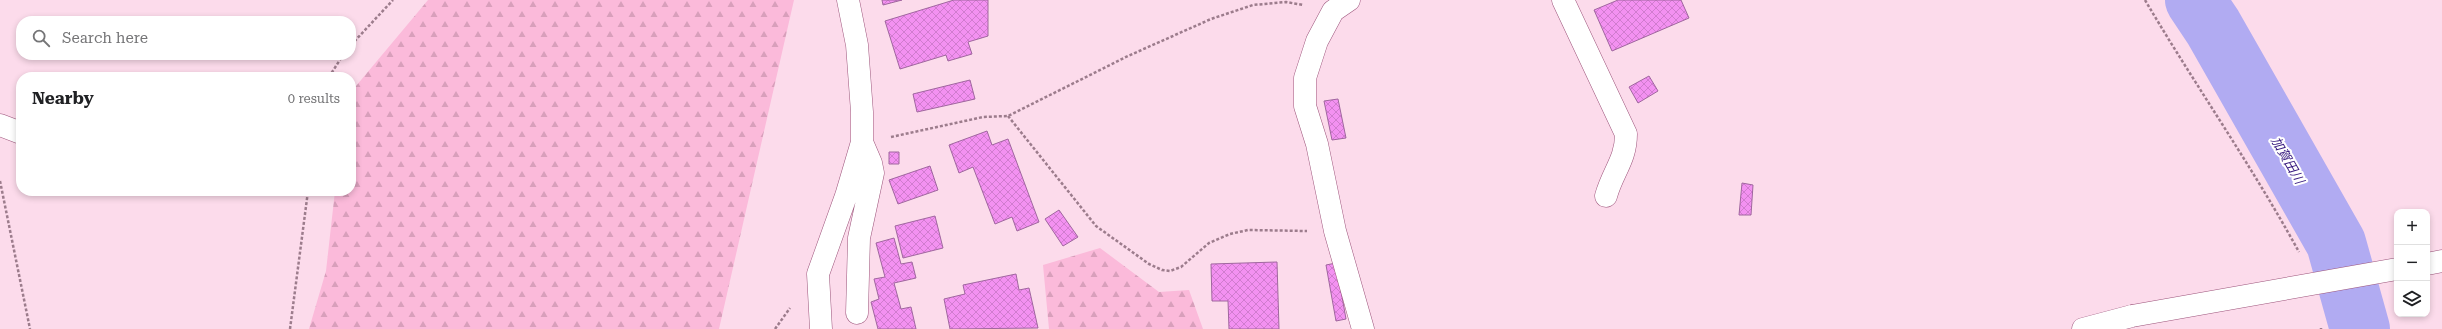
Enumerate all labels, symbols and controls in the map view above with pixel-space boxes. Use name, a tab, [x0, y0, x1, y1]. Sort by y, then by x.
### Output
search box	[16, 16, 356, 60]
icon: search	[30, 27, 52, 49]
text: Search here	[62, 29, 148, 47]
text: Nearby	[32, 88, 94, 108]
text: 0 results	[288, 91, 340, 106]
water label: 加賀田川	[2268, 134, 2308, 188]
map controls	[2394, 209, 2430, 317]
button: +	[2394, 209, 2430, 245]
button: −	[2394, 245, 2430, 281]
button: layers	[2394, 281, 2430, 317]

